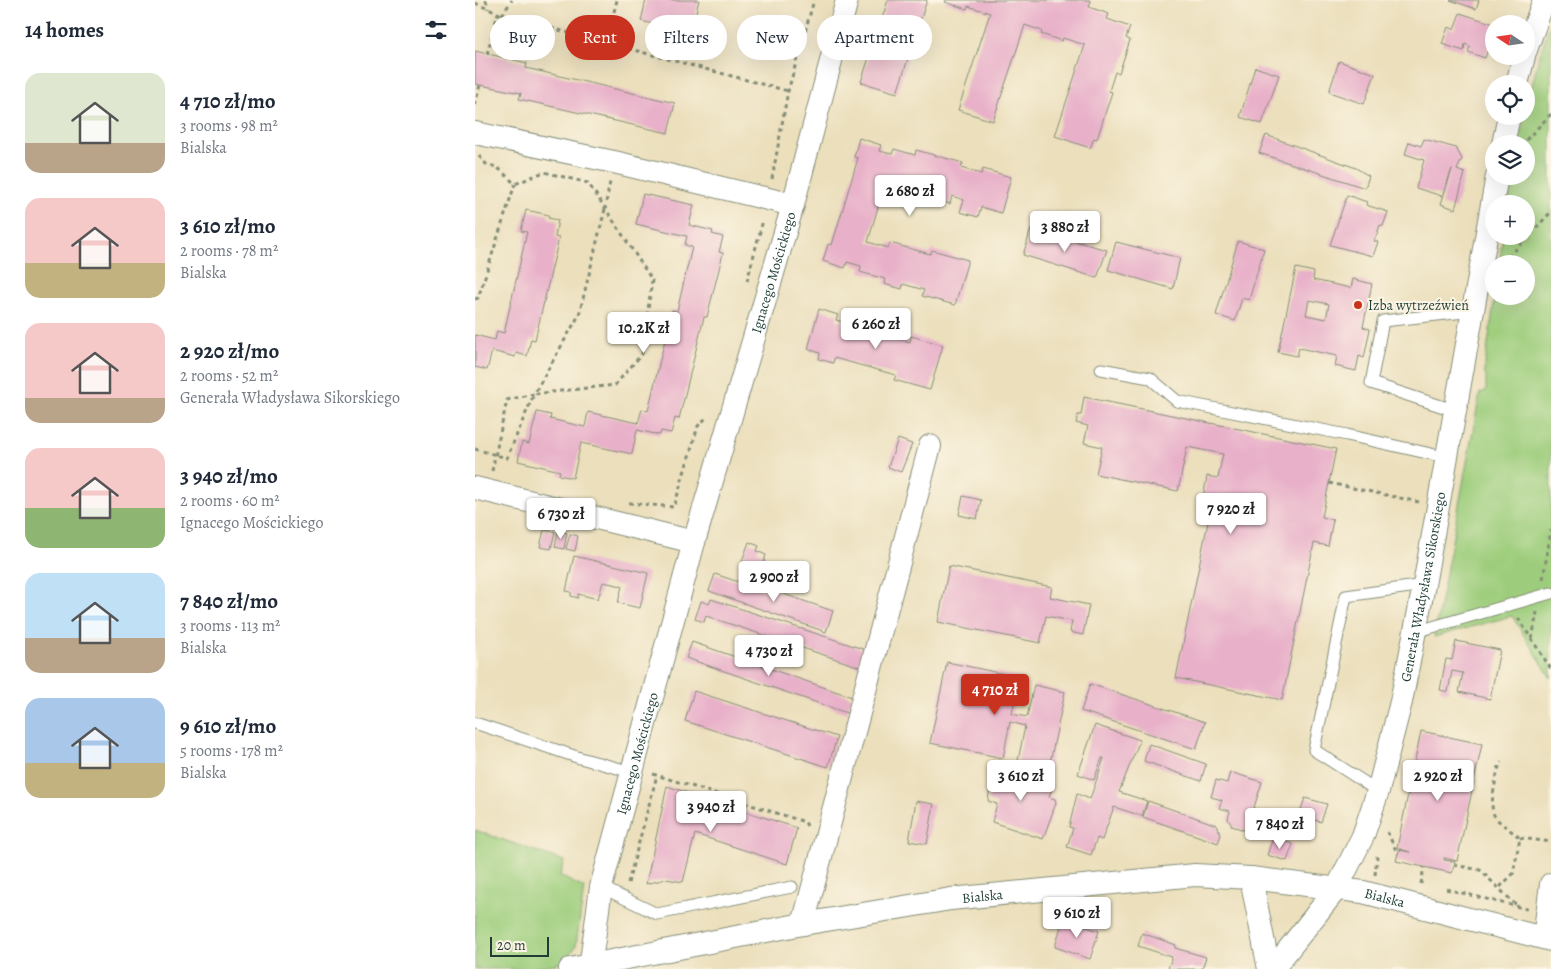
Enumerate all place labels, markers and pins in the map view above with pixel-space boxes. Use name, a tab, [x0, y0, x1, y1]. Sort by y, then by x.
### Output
pin: 2 680 zł	[858, 174, 962, 217]
pin: 3 880 zł	[1013, 210, 1117, 253]
place label: Izba wytrzeźwień	[1368, 296, 1469, 315]
marker: Izba wytrzeźwień	[1352, 299, 1364, 311]
pin: 6 260 zł	[824, 308, 928, 350]
pin: 10.2K zł	[592, 312, 696, 354]
pin: 7 920 zł	[1179, 492, 1283, 535]
pin: 6 730 zł	[509, 498, 613, 540]
pin: 2 900 zł	[722, 560, 826, 603]
pin: 4 730 zł	[717, 634, 821, 677]
pin: 4 710 zł	[943, 674, 1047, 716]
pin: 3 610 zł	[969, 760, 1073, 802]
pin: 2 920 zł	[1386, 760, 1490, 802]
pin: 3 940 zł	[659, 790, 763, 833]
pin: 7 840 zł	[1228, 808, 1332, 850]
pin: 9 610 zł	[1025, 896, 1129, 939]

